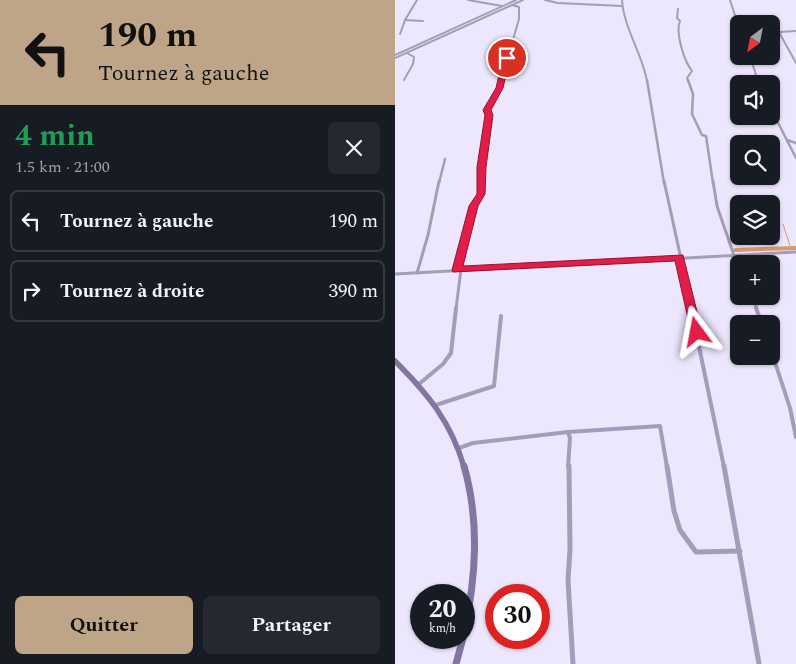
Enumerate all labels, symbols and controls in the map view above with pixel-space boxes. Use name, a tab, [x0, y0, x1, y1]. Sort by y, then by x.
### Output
text: 190 m	[98, 9, 197, 62]
north arrow	[730, 15, 780, 65]
map controls	[730, 15, 780, 365]
icon: left	[15, 20, 80, 85]
pin	[486, 37, 528, 79]
icon: arrive	[493, 44, 521, 72]
text: Tournez à gauche	[98, 57, 269, 90]
button: sound	[730, 75, 780, 125]
text: 4 min	[15, 113, 95, 159]
button: close	[328, 122, 380, 174]
button: search	[730, 135, 780, 185]
text: 1.5 km · 21:00	[15, 155, 110, 179]
button: layers	[730, 195, 780, 245]
icon: left	[17, 207, 45, 235]
text: Tournez à gauche	[60, 207, 213, 236]
text: 190 m	[328, 207, 378, 236]
button: +	[730, 255, 780, 305]
icon: right	[17, 277, 45, 305]
text: Tournez à droite	[60, 277, 204, 306]
text: 390 m	[328, 277, 378, 306]
position arrow	[670, 305, 722, 357]
button: −	[730, 315, 780, 365]
speed limit sign: 30	[485, 584, 550, 649]
text: 20	[428, 591, 457, 629]
button: Quitter	[15, 596, 193, 654]
button: Partager	[203, 596, 380, 654]
text: km/h	[429, 619, 456, 638]

